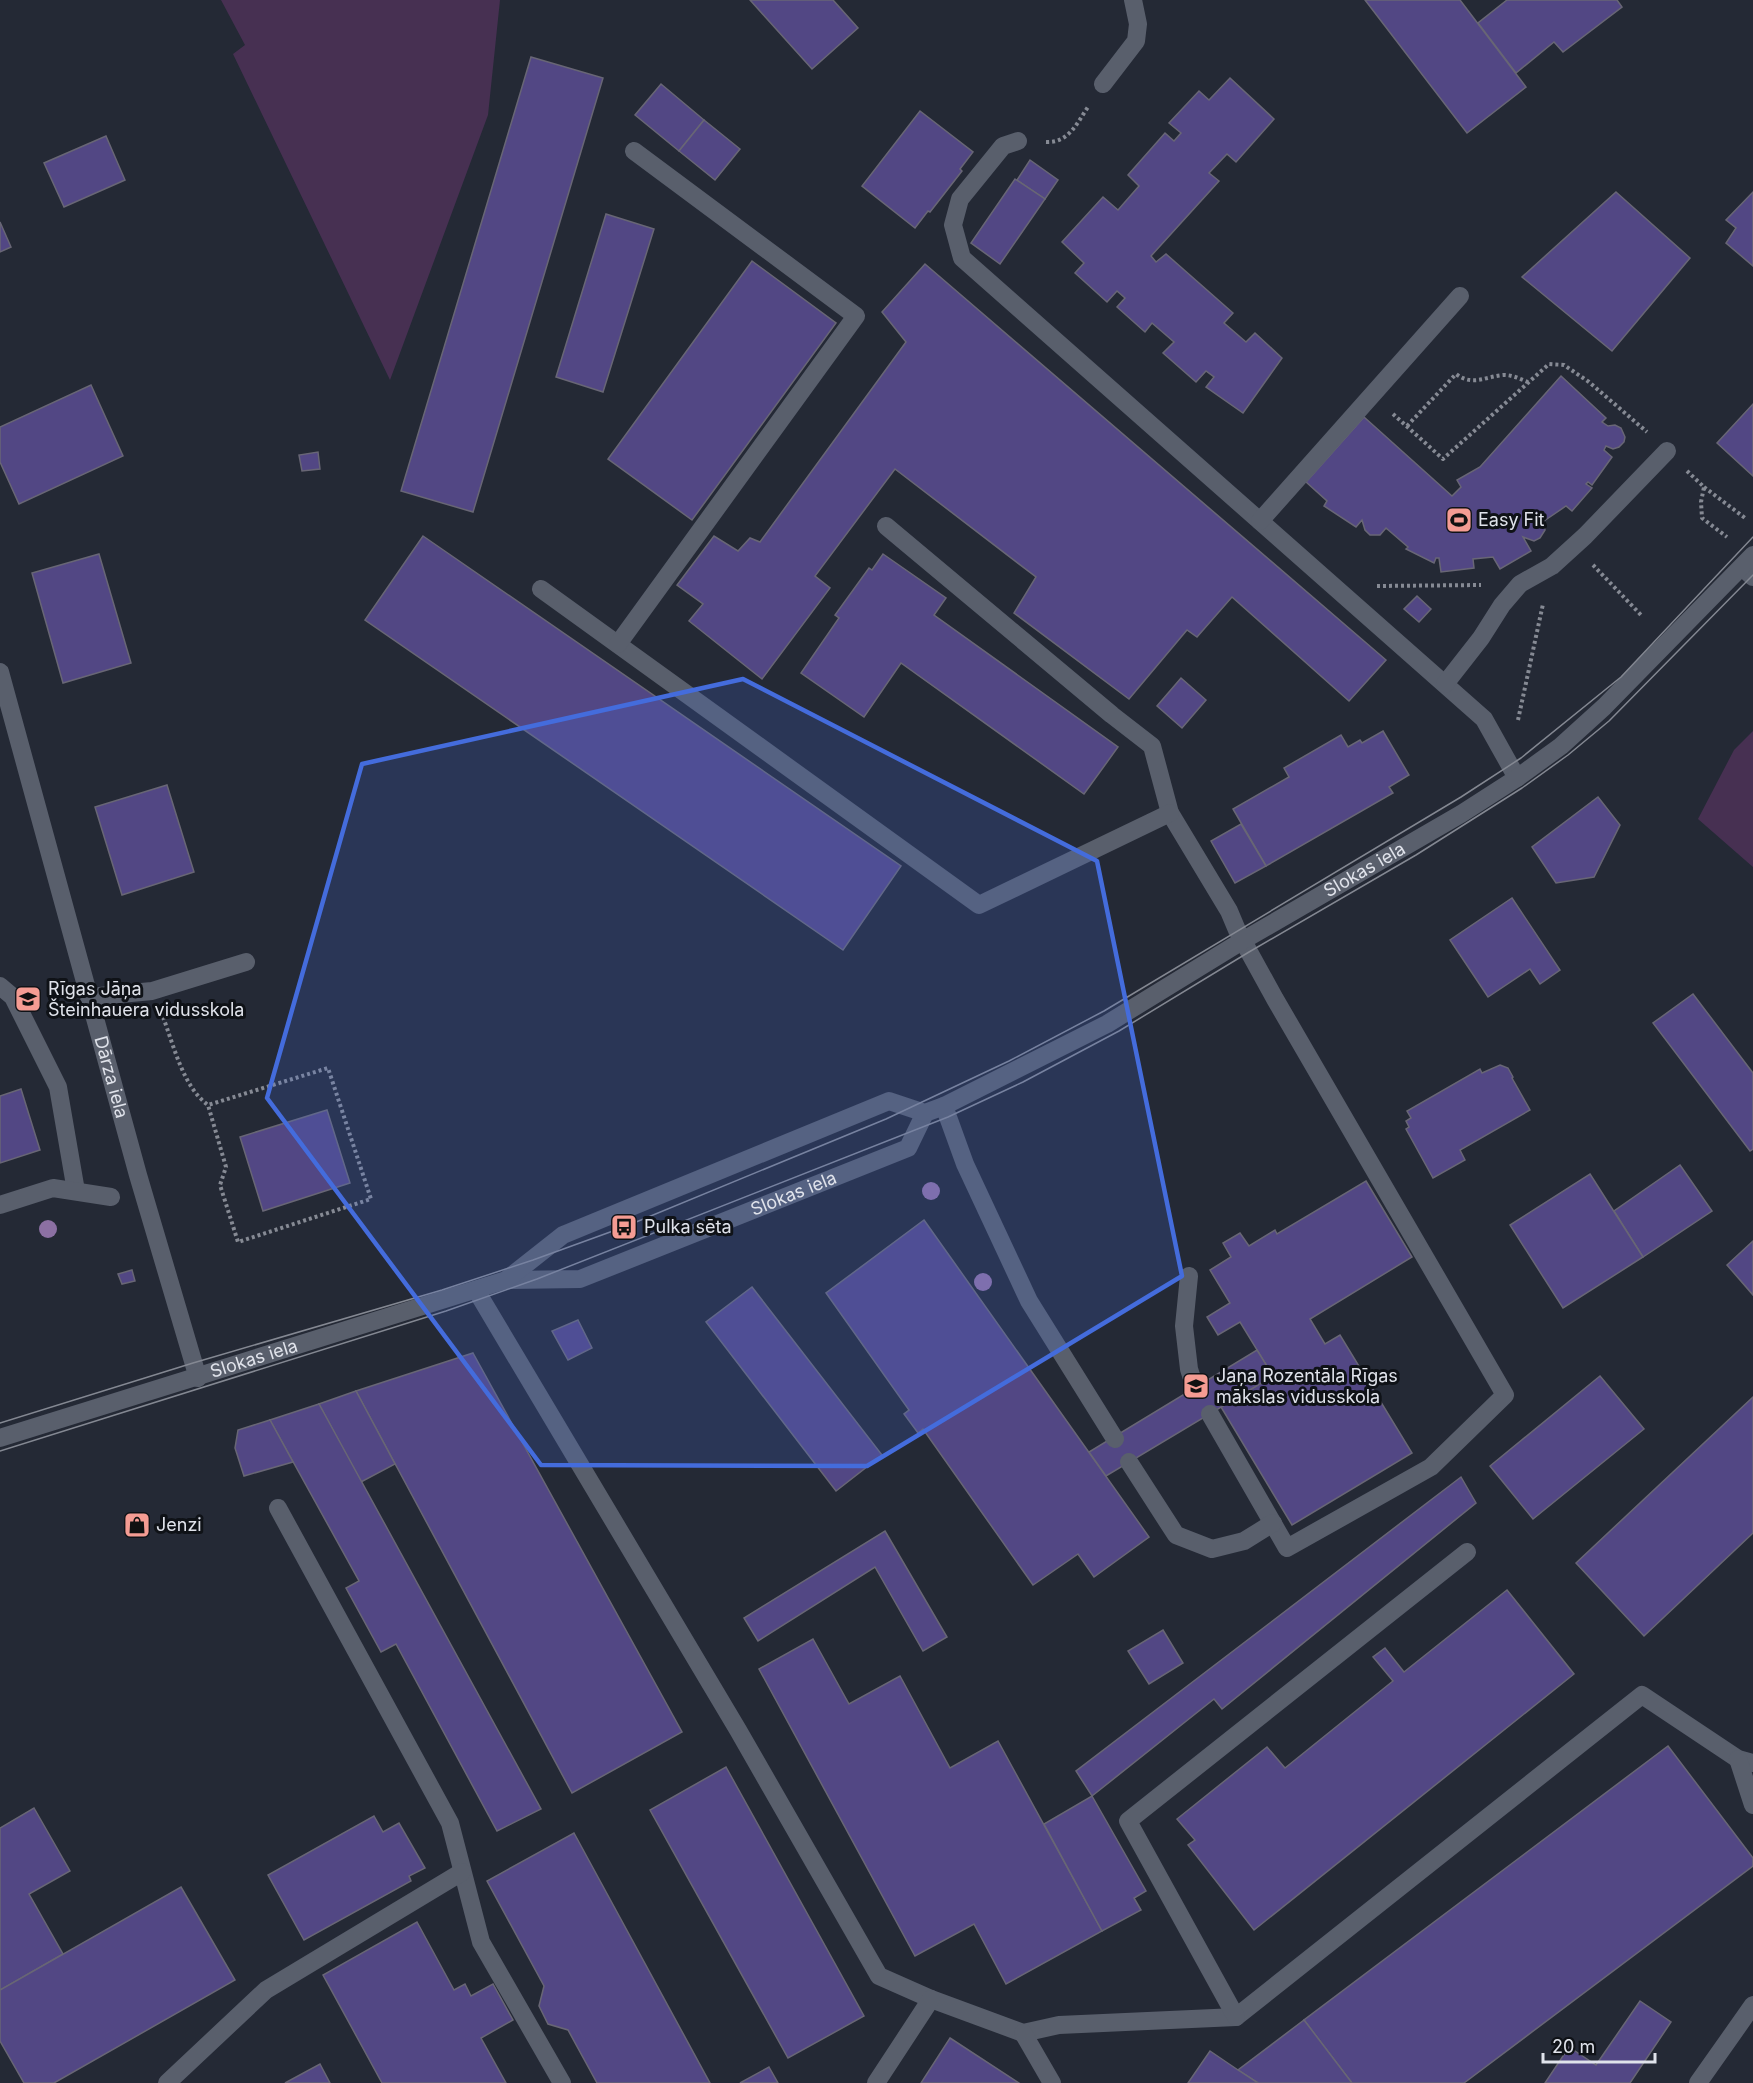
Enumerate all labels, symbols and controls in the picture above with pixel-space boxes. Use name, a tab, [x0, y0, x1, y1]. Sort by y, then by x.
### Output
sports icon: Easy Fit	[1444, 505, 1474, 535]
place label: Easy Fit	[1478, 509, 1545, 530]
street label: Slokas iela	[1320, 838, 1409, 901]
place label: Rīgas Jāņa Šteinhauera vidusskola	[48, 978, 244, 1020]
school or university icon: Rīgas Jāņa Šteinhauera vidusskola	[13, 984, 43, 1014]
street label: Dārza iela	[90, 1033, 133, 1120]
street label: Slokas iela	[747, 1167, 839, 1220]
bus stop icon: Pulka sēta	[609, 1212, 639, 1242]
place label: Pulka sēta	[644, 1216, 732, 1237]
street label: Slokas iela	[207, 1335, 300, 1382]
place label: Jaņa Rozentāla Rīgas mākslas vidusskola	[1216, 1365, 1398, 1407]
school or university icon: Jaņa Rozentāla Rīgas mākslas vidusskola	[1181, 1371, 1211, 1401]
shop icon: Jenzi	[122, 1510, 152, 1540]
place label: Jenzi	[156, 1514, 202, 1535]
scale bar	[1543, 2026, 1656, 2064]
text: 20 m	[1552, 2036, 1595, 2057]

